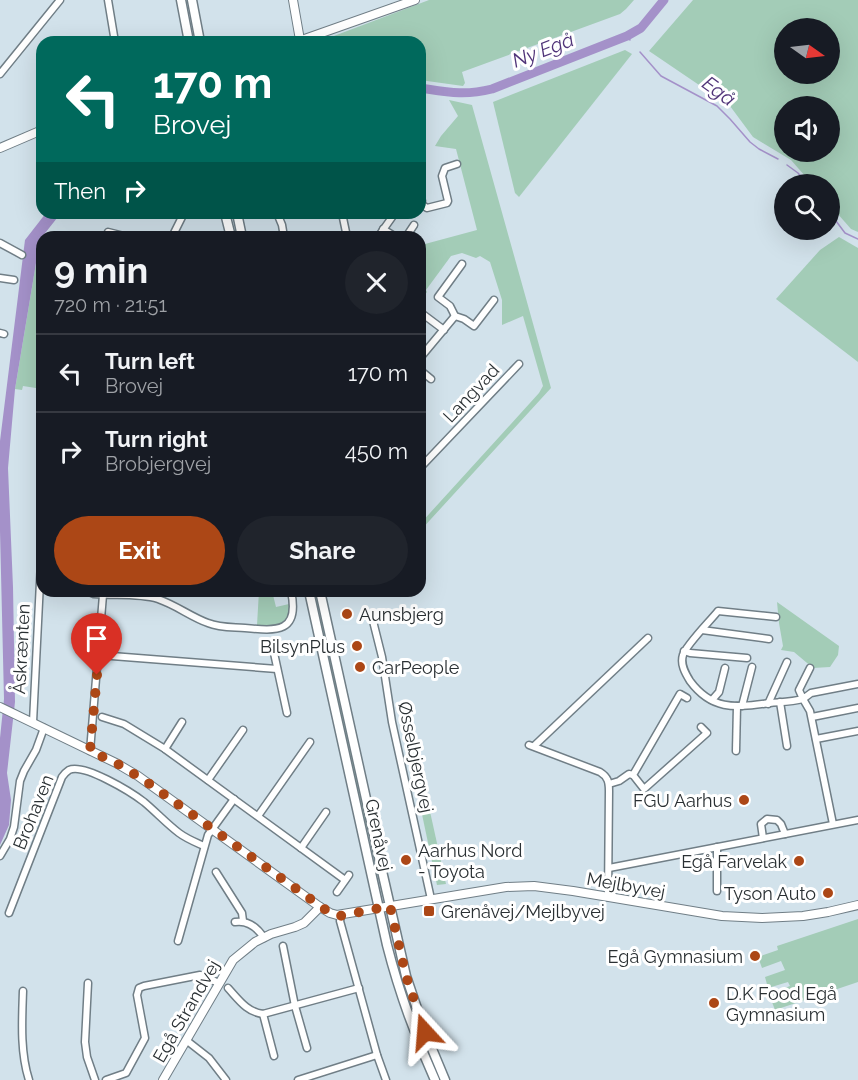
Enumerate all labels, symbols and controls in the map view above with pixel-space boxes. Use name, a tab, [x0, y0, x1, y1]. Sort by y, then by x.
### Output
north arrow	[774, 18, 840, 84]
map controls	[774, 18, 840, 240]
water label: Ny Egå	[509, 27, 577, 73]
text: 170 m	[153, 59, 272, 108]
icon: left	[54, 60, 132, 138]
water label: Egå	[698, 71, 740, 111]
button: sound	[774, 96, 840, 162]
text: Brovej	[153, 109, 231, 140]
icon: right	[118, 174, 151, 207]
button: search	[774, 174, 840, 240]
text: Then	[54, 178, 106, 204]
text: 9 min	[54, 249, 148, 291]
button: close	[345, 251, 408, 314]
text: 720 m · 21:51	[54, 293, 167, 317]
text: Turn left	[105, 348, 195, 374]
icon: left	[54, 357, 87, 390]
street label: Langvad	[439, 359, 503, 427]
text: 170 m	[348, 360, 408, 386]
text: Brovej	[105, 374, 163, 398]
text: Turn right	[105, 426, 208, 452]
icon: right	[54, 435, 87, 468]
text: 450 m	[345, 438, 408, 464]
text: Brobjergvej	[105, 452, 211, 476]
button: Exit	[54, 516, 225, 585]
button: Share	[237, 516, 408, 585]
street label: Åskrænten	[7, 603, 34, 695]
place label: Aunsbjerg	[359, 604, 444, 625]
marker: Aunsbjerg	[340, 607, 354, 621]
pin	[71, 613, 122, 675]
icon: arrive	[80, 622, 113, 655]
place label: BilsynPlus	[260, 636, 345, 657]
marker: BilsynPlus	[350, 639, 364, 653]
place label: CarPeople	[372, 657, 460, 678]
marker: CarPeople	[353, 660, 367, 674]
street label: Øsselbjergvej	[394, 699, 438, 815]
street label: Brohaven	[8, 771, 58, 853]
place label: FGU Aarhus	[633, 790, 732, 811]
marker: FGU Aarhus	[737, 793, 751, 807]
street label: Grenåvej	[361, 797, 397, 873]
place label: Aarhus Nord - Toyota	[418, 840, 522, 882]
place label: Egå Farvelak	[681, 851, 787, 872]
marker: Aarhus Nord - Toyota	[399, 853, 413, 867]
marker: Egå Farvelak	[792, 854, 806, 868]
street label: Mejlbyvej	[585, 868, 667, 902]
place label: Tyson Auto	[724, 883, 816, 904]
marker: Tyson Auto	[821, 886, 835, 900]
place label: Grenåvej/Mejlbyvej	[441, 901, 605, 922]
marker: Grenåvej/Mejlbyvej	[422, 904, 436, 918]
place label: Egå Gymnasium	[608, 946, 743, 967]
marker: Egå Gymnasium	[748, 949, 762, 963]
street label: Egå Strandvej	[148, 956, 224, 1066]
place label: D.K Food Egå Gymnasium	[726, 983, 837, 1025]
marker: D.K Food Egå Gymnasium	[707, 996, 721, 1010]
position arrow	[393, 1000, 457, 1064]

